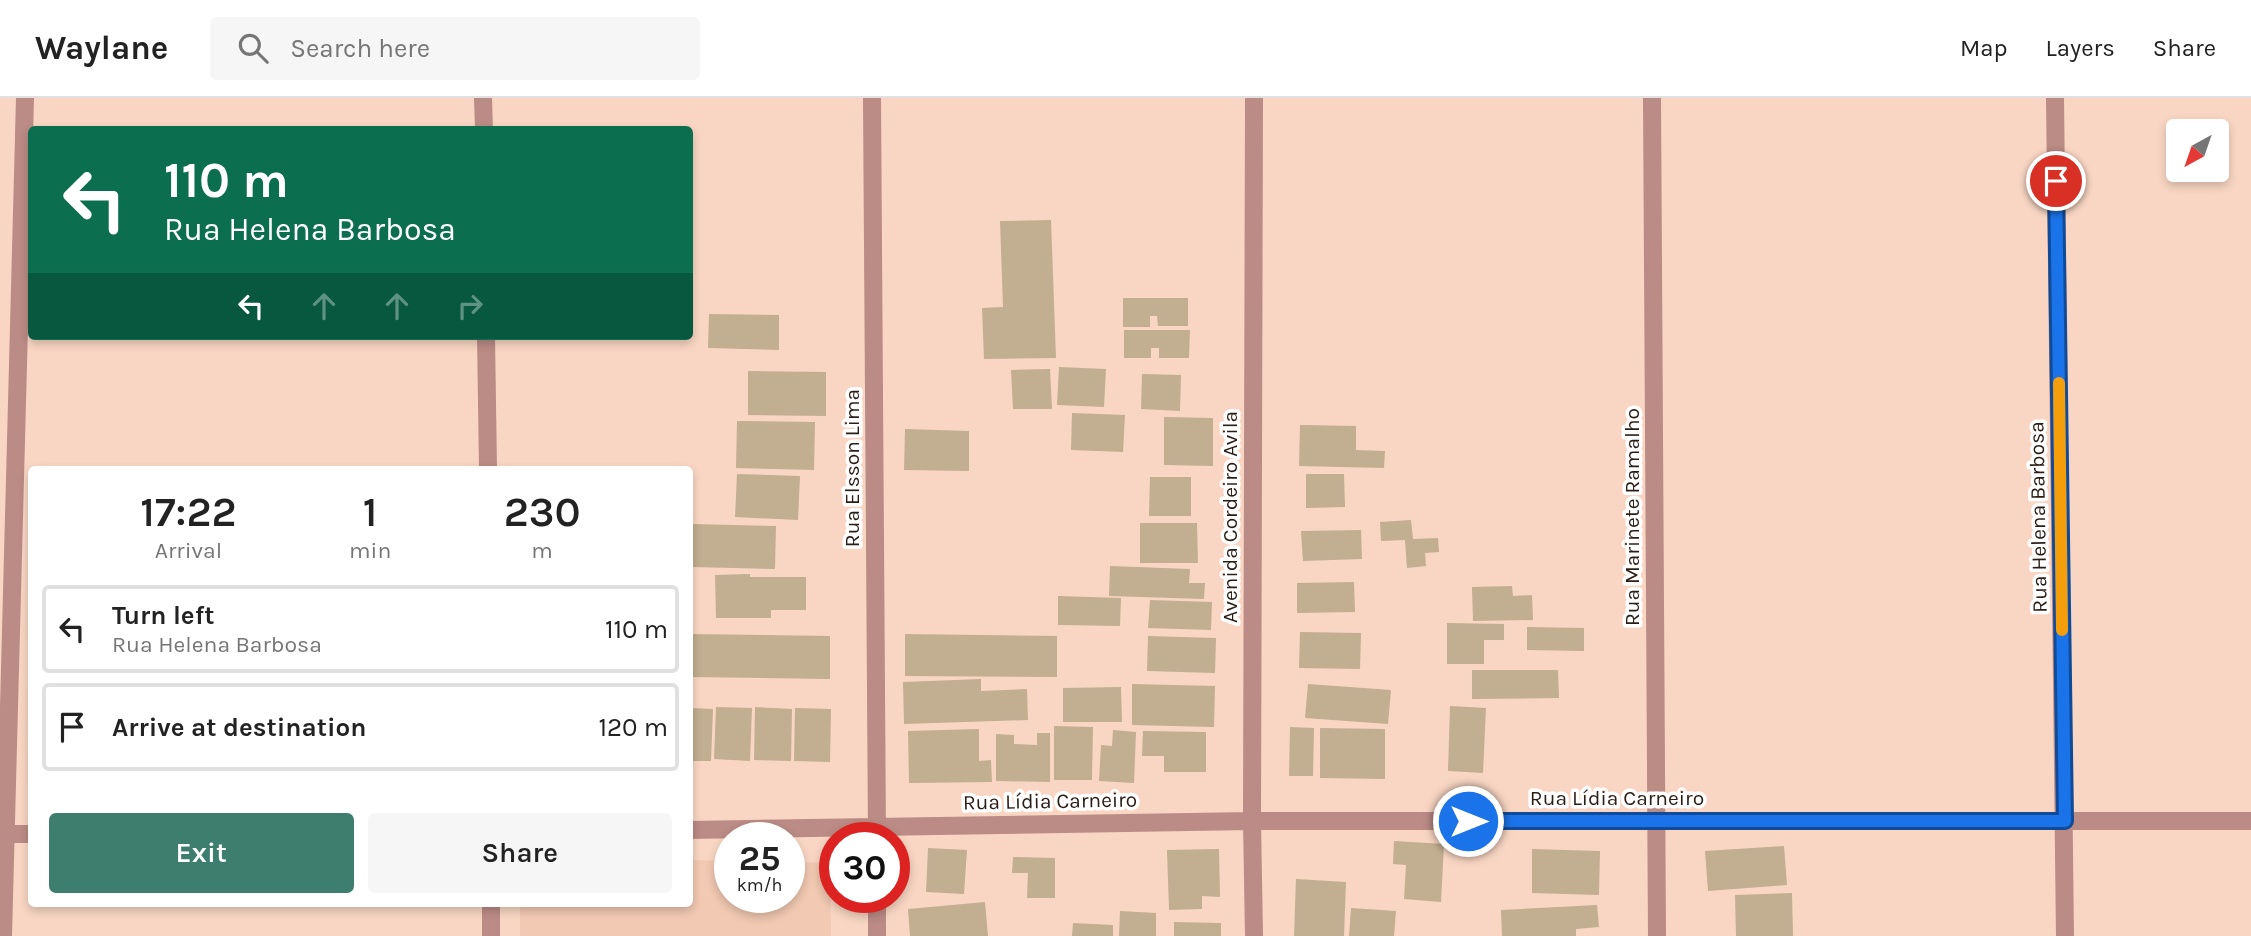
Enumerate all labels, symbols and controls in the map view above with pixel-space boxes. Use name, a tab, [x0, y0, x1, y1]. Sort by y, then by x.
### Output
search box	[210, 17, 700, 80]
text: Waylane	[35, 29, 168, 67]
icon: search	[234, 29, 272, 67]
text: Search here	[290, 33, 430, 64]
text: Map	[1960, 34, 2008, 62]
text: Layers	[2046, 34, 2115, 62]
text: Share	[2153, 34, 2216, 62]
north arrow	[2166, 119, 2230, 182]
map controls	[2166, 119, 2229, 182]
pin	[2026, 151, 2086, 211]
text: 110 m	[164, 152, 289, 209]
icon: left	[49, 154, 140, 245]
icon: arrive	[2037, 162, 2075, 200]
text: Rua Helena Barbosa	[164, 211, 456, 248]
icon: left	[232, 287, 270, 325]
icon: ahead	[305, 287, 343, 325]
icon: ahead	[378, 287, 416, 325]
icon: right	[451, 287, 489, 325]
street label: Rua Elsson Lima	[840, 389, 864, 547]
street label: Rua Marinete Ramalho	[1620, 408, 1644, 626]
street label: Avenida Cordeiro Avila	[1218, 411, 1242, 623]
street label: Rua Helena Barbosa	[2024, 421, 2052, 613]
text: 17:22	[140, 487, 237, 537]
text: 1	[363, 487, 378, 537]
text: 230	[504, 487, 581, 537]
text: Arrival	[155, 537, 222, 564]
text: min	[349, 537, 391, 564]
text: m	[531, 537, 553, 564]
text: Turn left	[112, 600, 214, 631]
icon: left	[53, 610, 91, 648]
text: 110 m	[605, 614, 668, 645]
text: Rua Helena Barbosa	[112, 631, 322, 658]
icon: arrive	[53, 708, 91, 746]
text: Arrive at destination	[112, 712, 366, 743]
text: 120 m	[598, 712, 668, 743]
position arrow	[1431, 784, 1505, 858]
street label: Rua Lídia Carneiro	[1530, 786, 1704, 810]
street label: Rua Lídia Carneiro	[963, 787, 1137, 815]
button: Exit	[49, 813, 354, 893]
button: Share	[368, 813, 672, 893]
speed limit sign: 30	[819, 822, 910, 913]
text: 25	[739, 838, 780, 879]
text: km/h	[737, 874, 782, 896]

